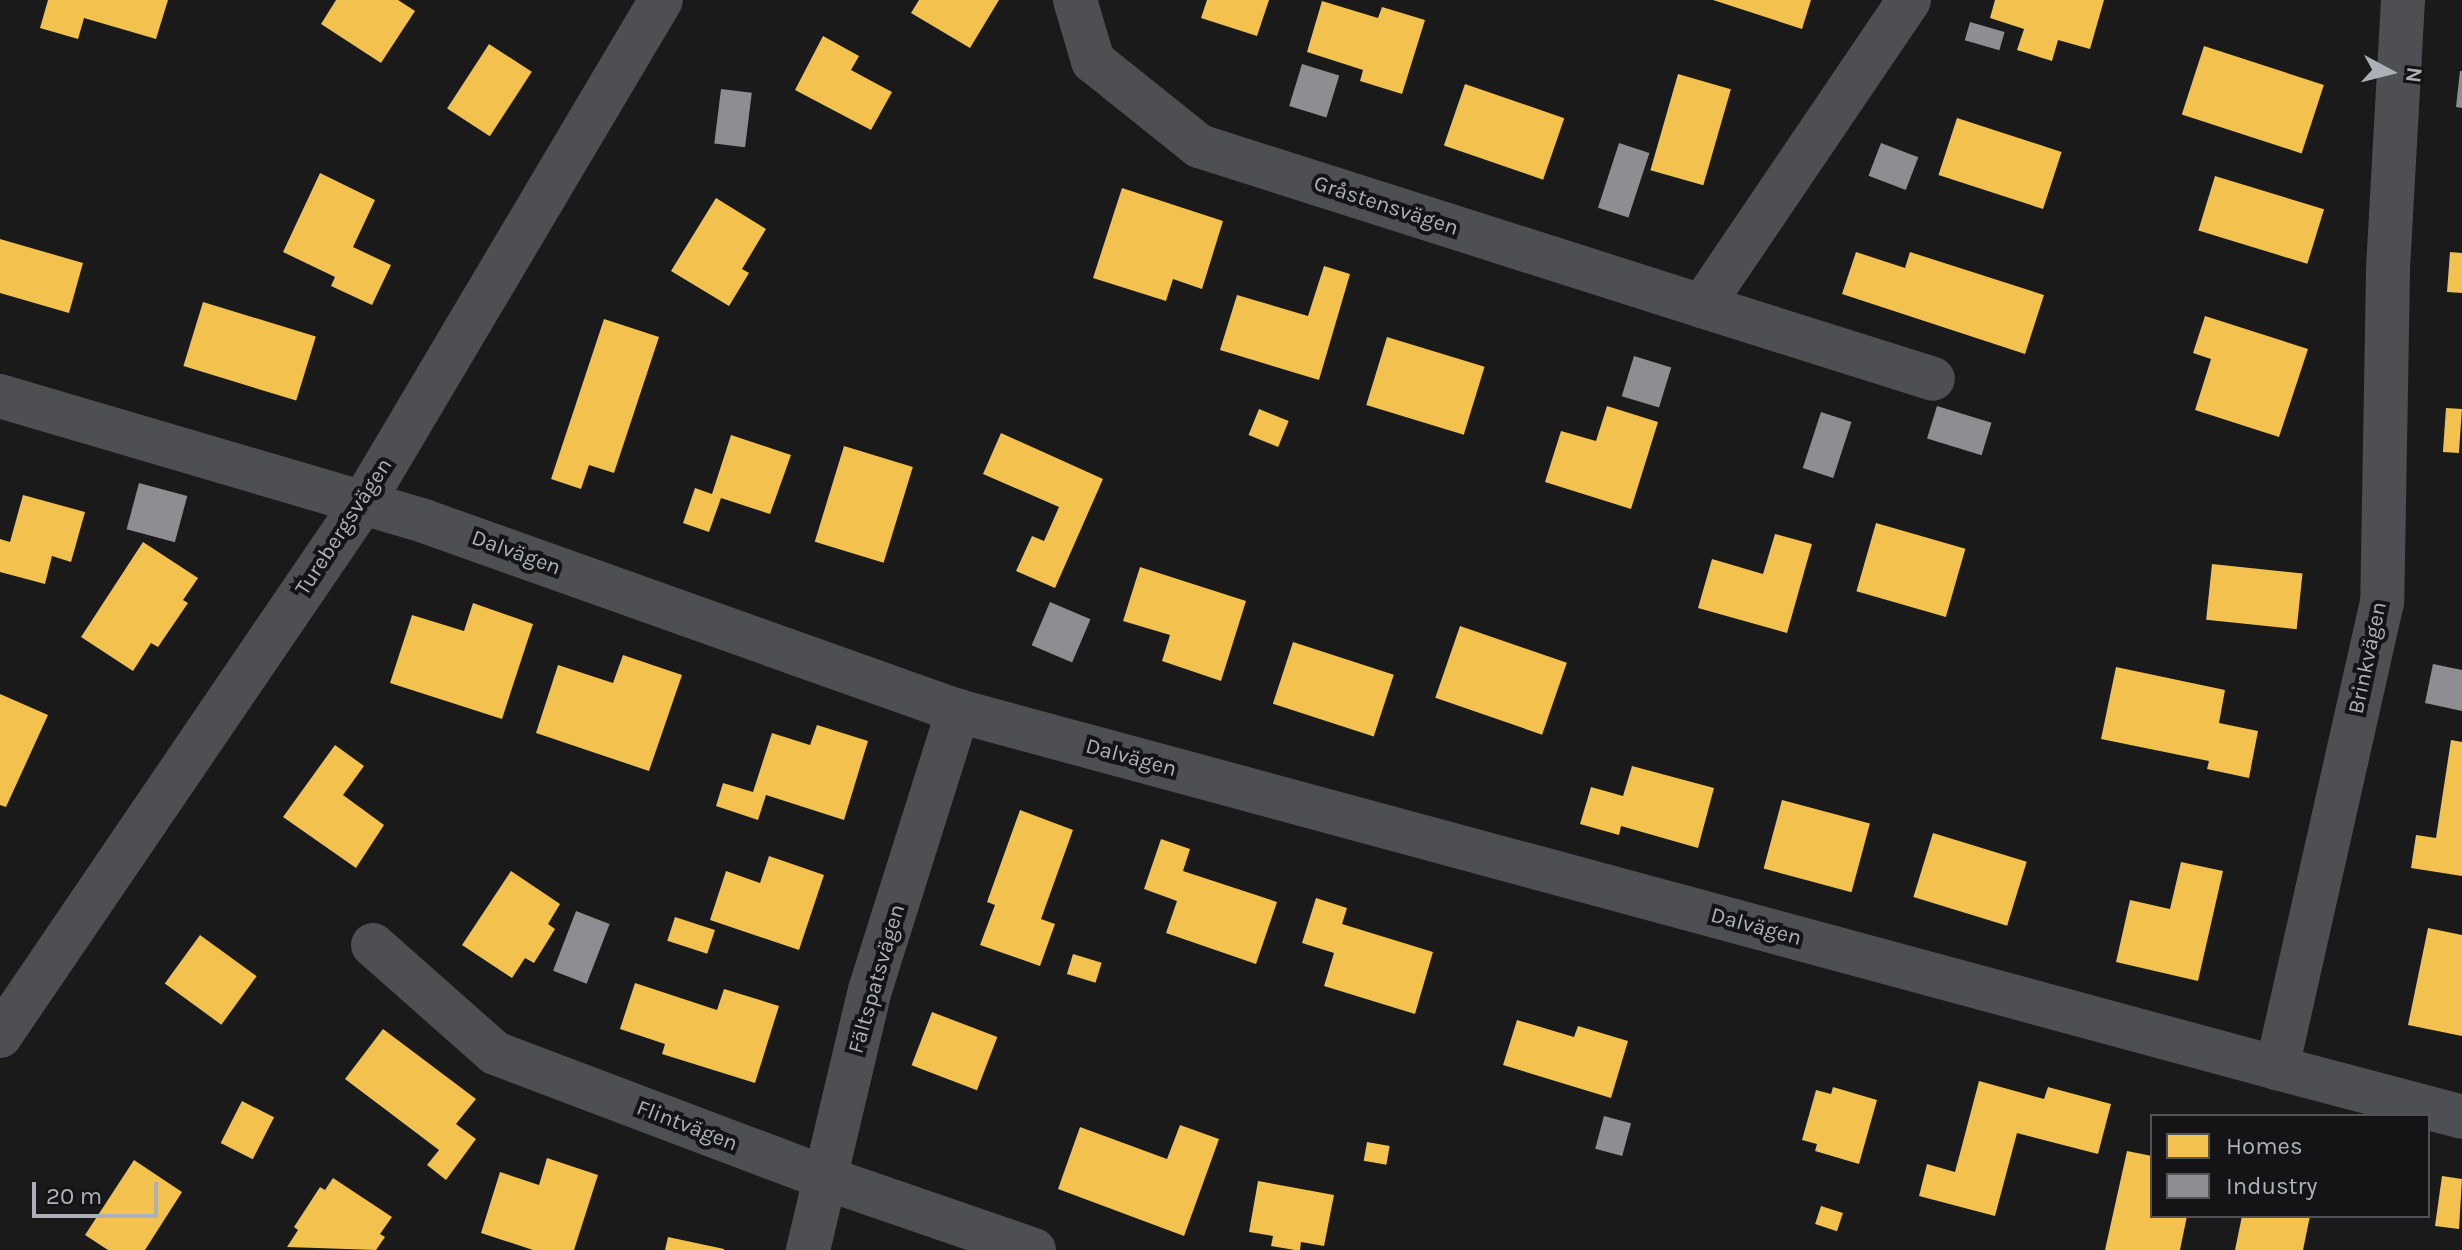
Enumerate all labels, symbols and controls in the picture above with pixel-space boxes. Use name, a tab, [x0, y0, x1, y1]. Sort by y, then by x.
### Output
north arrow	[2350, 32, 2430, 112]
text: N	[2400, 66, 2428, 84]
street label: Gråstensvägen	[1310, 170, 1462, 242]
street label: Turebergsvägen	[290, 453, 398, 601]
street label: Dalvägen	[468, 525, 564, 581]
street label: Brinkvägen	[2343, 599, 2393, 717]
street label: Dalvägen	[1083, 733, 1179, 783]
street label: Fältspatsvägen	[843, 901, 911, 1057]
street label: Dalvägen	[1708, 902, 1804, 952]
street label: Flintvägen	[633, 1095, 741, 1157]
legend	[2150, 1114, 2430, 1218]
text: Homes	[2226, 1132, 2303, 1160]
scale bar	[36, 1166, 162, 1216]
text: Industry	[2226, 1172, 2317, 1200]
text: 20 m	[46, 1182, 102, 1210]

